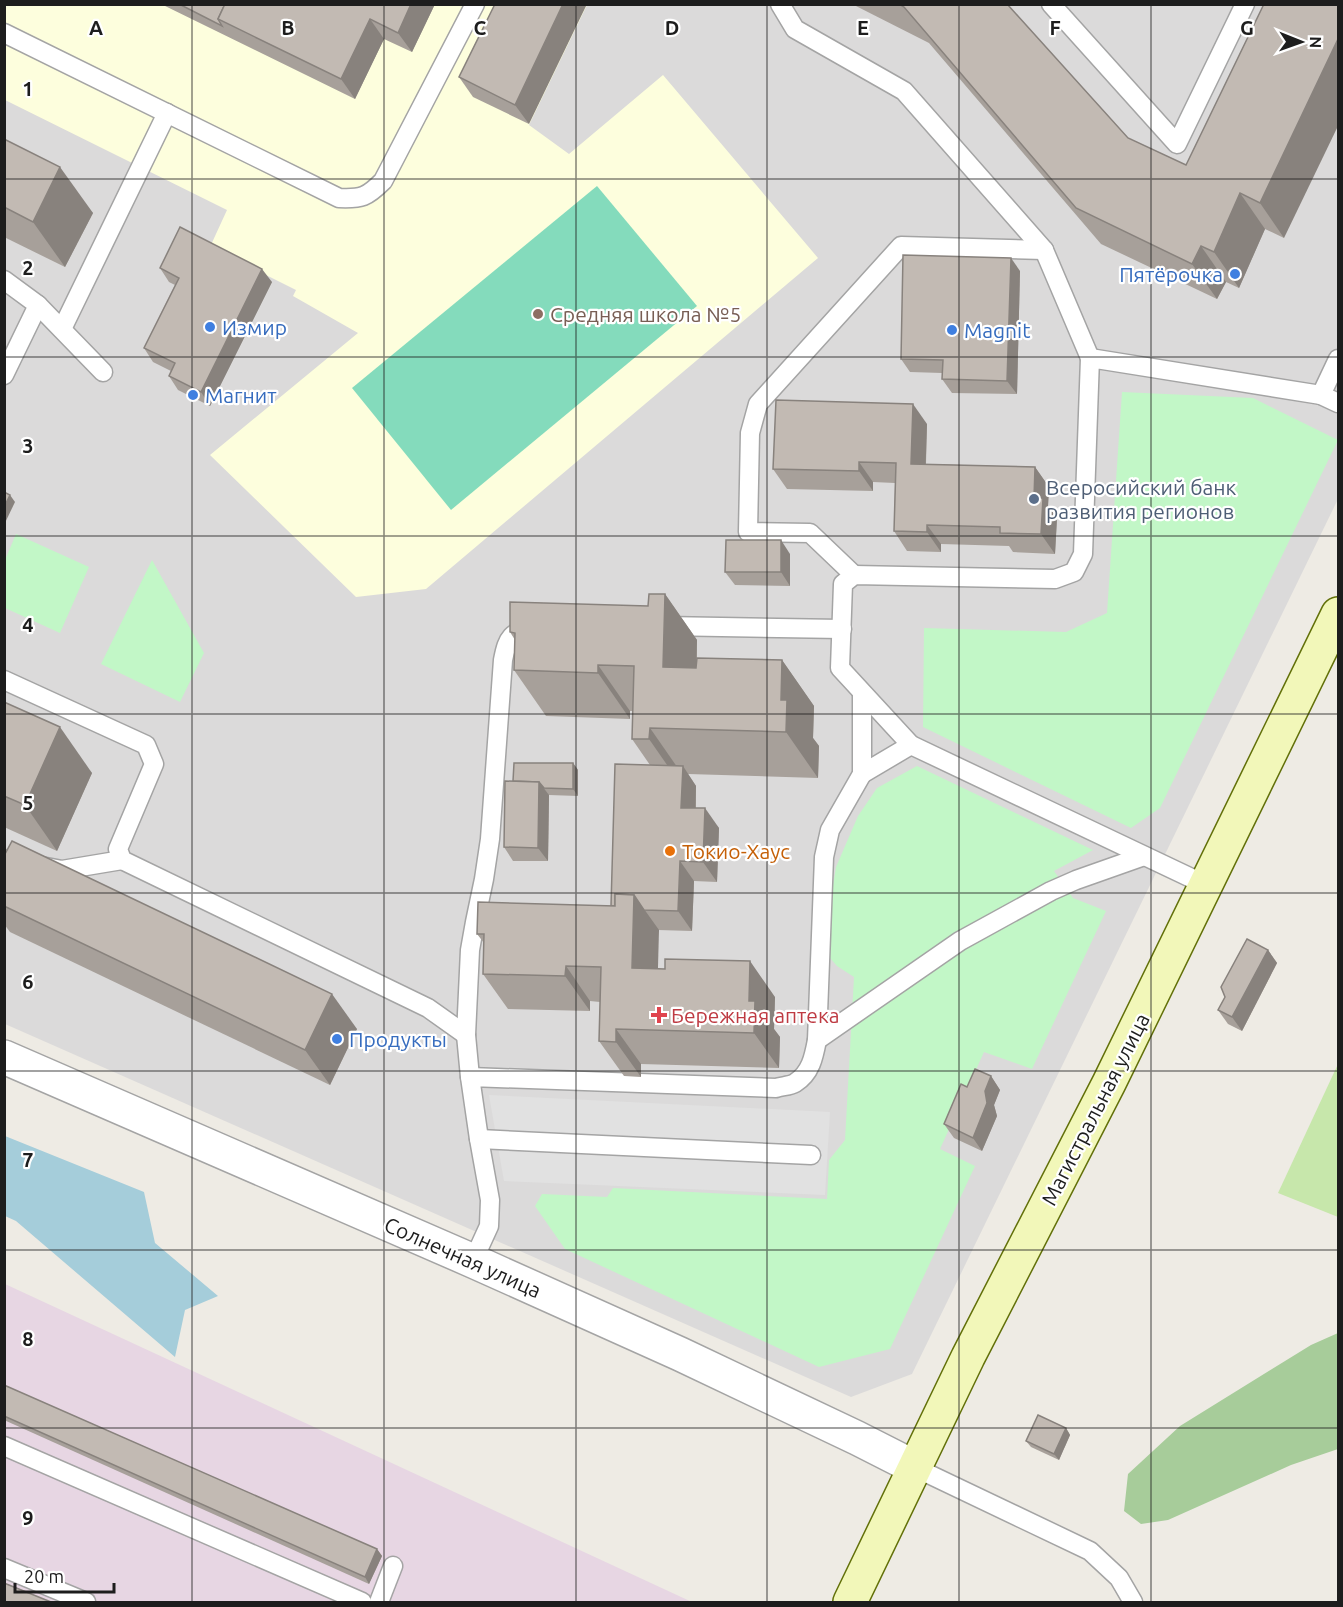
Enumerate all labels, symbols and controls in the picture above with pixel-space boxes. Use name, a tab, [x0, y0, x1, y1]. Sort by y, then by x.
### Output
north arrow	[1271, 12, 1331, 72]
text: A	[89, 16, 103, 39]
text: B	[281, 16, 295, 39]
text: C	[474, 16, 487, 39]
text: D	[665, 16, 679, 39]
text: E	[857, 16, 869, 39]
text: F	[1049, 16, 1061, 39]
text: G	[1240, 16, 1254, 39]
text: N	[1307, 36, 1325, 48]
text: 1	[22, 77, 34, 100]
text: 2	[22, 256, 34, 279]
place label: Пятёрочка	[1119, 262, 1223, 286]
marker: Пятёрочка	[1228, 267, 1242, 281]
place label: Средняя школа №5	[550, 302, 741, 326]
marker: Средняя школа №5	[531, 307, 545, 321]
place label: Измир	[222, 315, 287, 339]
place label: Magnit	[964, 318, 1030, 342]
marker: Измир	[203, 320, 217, 334]
marker: Magnit	[945, 323, 959, 337]
place label: Магнит	[205, 383, 277, 407]
marker: Магнит	[186, 388, 200, 402]
text: 3	[22, 434, 34, 457]
place label: Всеросийский банк развития регионов	[1046, 475, 1236, 523]
marker: Всеросийский банк развития регионов	[1027, 492, 1041, 506]
text: 4	[22, 613, 34, 636]
text: 5	[22, 791, 34, 814]
place label: Токио-Хаус	[682, 839, 790, 863]
marker: Токио-Хаус	[663, 844, 677, 858]
text: 6	[22, 970, 34, 993]
place label: Бережная аптека	[671, 1003, 839, 1027]
marker: Бережная аптека	[652, 1008, 666, 1022]
street label: Магистральная улица	[1036, 1009, 1154, 1209]
place label: Продукты	[349, 1027, 447, 1051]
marker: Продукты	[330, 1032, 344, 1046]
text: 7	[22, 1148, 34, 1171]
street label: Солнечная улица	[381, 1212, 545, 1302]
text: 8	[22, 1327, 34, 1350]
text: 9	[22, 1506, 34, 1529]
scale bar	[15, 1556, 114, 1594]
text: 20 m	[24, 1566, 64, 1586]

